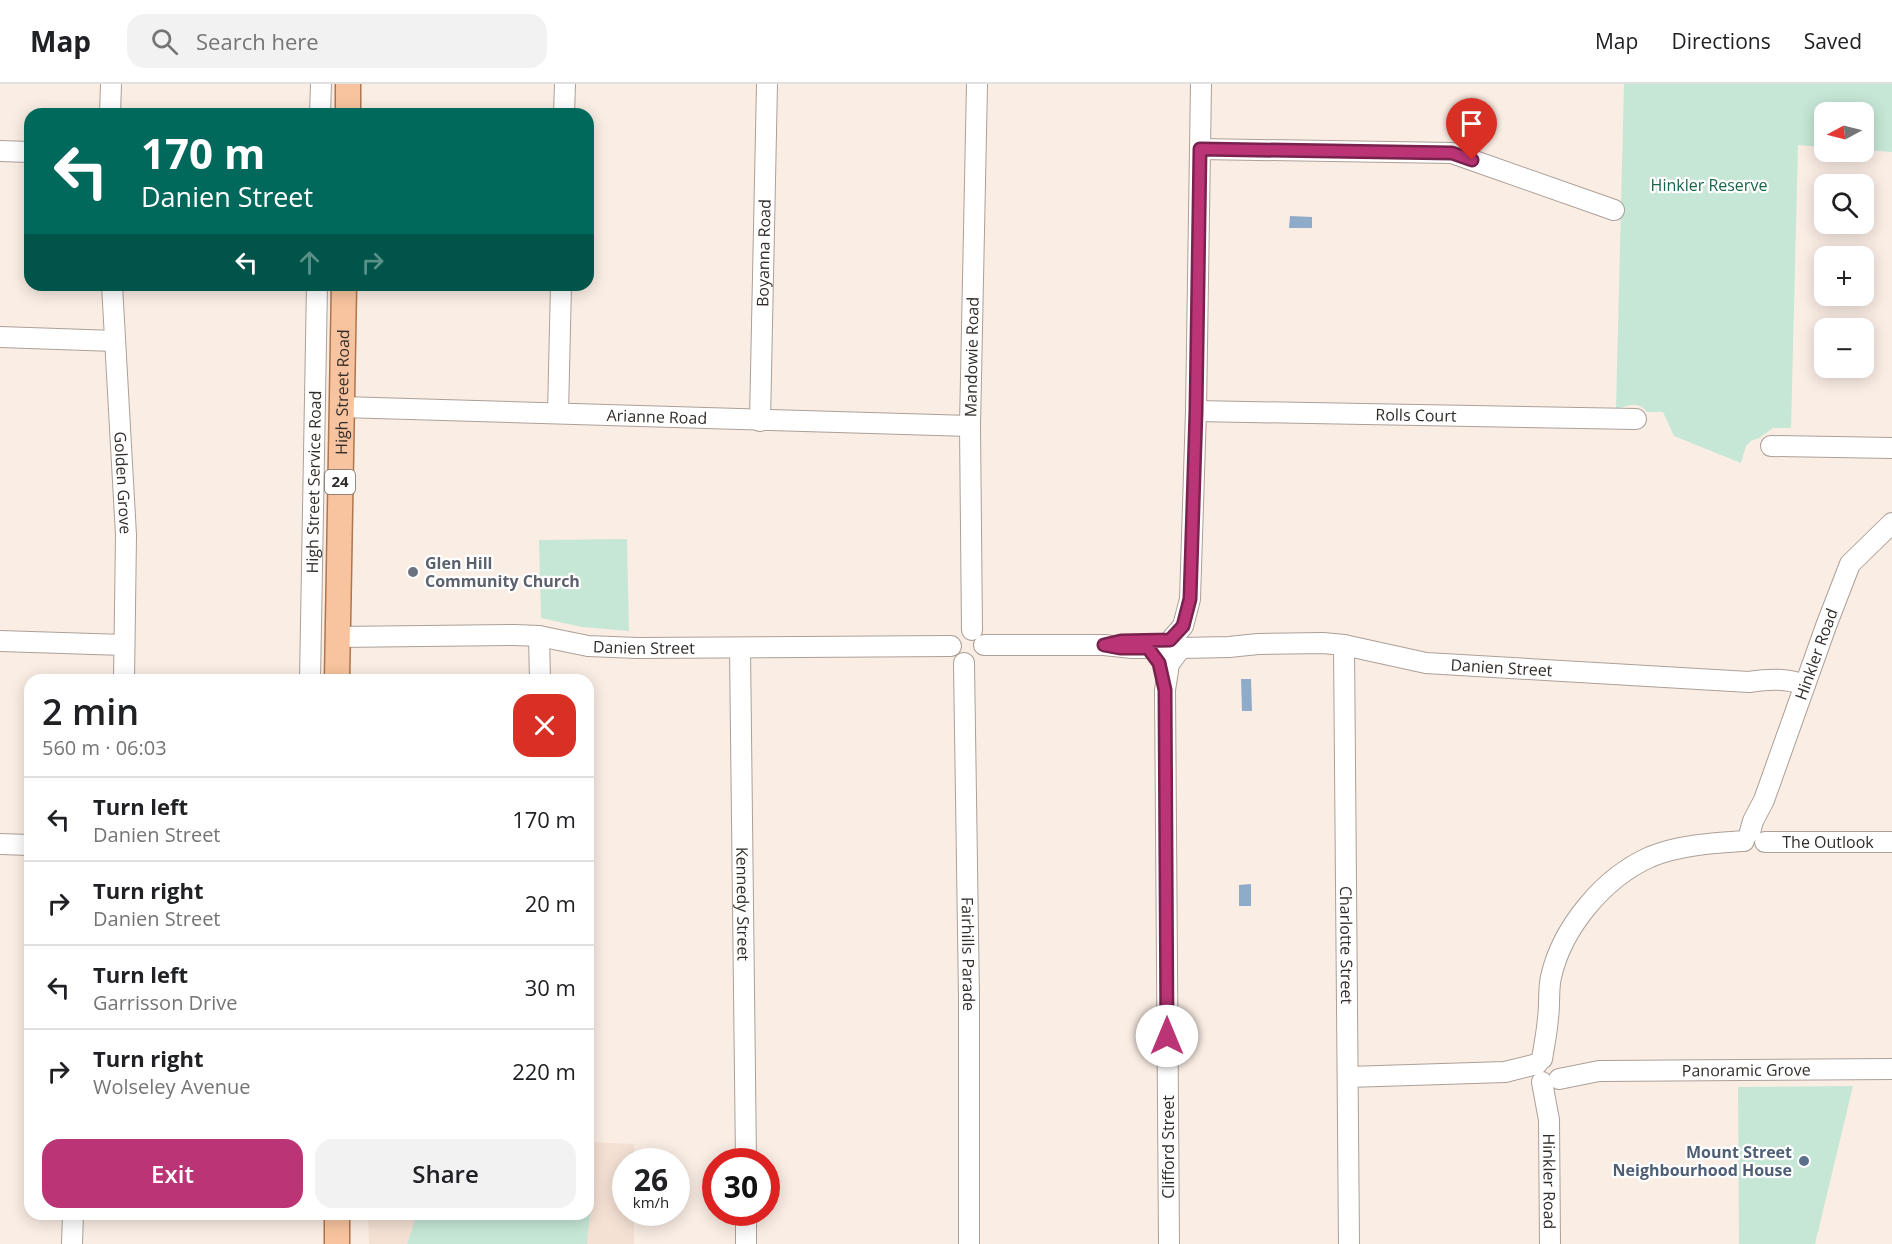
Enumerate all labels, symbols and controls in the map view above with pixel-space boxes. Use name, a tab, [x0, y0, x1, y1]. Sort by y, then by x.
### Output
search box	[127, 14, 547, 68]
text: Map	[30, 22, 91, 60]
icon: search	[148, 25, 181, 58]
text: Search here	[196, 26, 319, 56]
text: Map	[1595, 27, 1638, 55]
text: Directions	[1671, 27, 1771, 55]
text: Saved	[1804, 27, 1862, 55]
pin	[1446, 98, 1497, 160]
north arrow	[1814, 102, 1874, 162]
map controls	[1814, 102, 1874, 378]
icon: arrive	[1455, 107, 1488, 140]
text: 170 m	[141, 124, 265, 181]
icon: left	[42, 132, 120, 210]
park label: Hinkler Reserve	[1651, 174, 1767, 196]
button: search	[1814, 174, 1874, 234]
text: Danien Street	[141, 178, 313, 215]
street label: Boyanna Road	[751, 199, 776, 307]
icon: left	[230, 246, 263, 279]
icon: ahead	[293, 246, 326, 279]
icon: right	[356, 246, 389, 279]
button: +	[1814, 246, 1874, 306]
street label: Mandowie Road	[959, 297, 984, 417]
button: −	[1814, 318, 1874, 378]
street label: High Street Road	[330, 329, 354, 455]
street label: High Street Service Road	[301, 390, 326, 574]
street label: Rolls Court	[1375, 403, 1457, 427]
street label: Arianne Road	[606, 404, 707, 429]
street label: Golden Grove	[109, 431, 137, 535]
road number: 24	[325, 470, 355, 494]
place label: Glen Hill Community Church	[425, 552, 580, 592]
marker: Glen Hill Community Church	[406, 565, 420, 579]
street label: Hinkler Road	[1790, 605, 1843, 703]
street label: Danien Street	[592, 635, 695, 659]
street label: Danien Street	[1450, 653, 1553, 681]
text: 2 min	[42, 687, 139, 736]
button: close	[513, 694, 576, 757]
text: 560 m · 06:03	[42, 734, 167, 761]
text: Turn left	[93, 791, 188, 821]
icon: left	[42, 803, 75, 836]
text: 170 m	[512, 804, 576, 834]
text: Danien Street	[93, 821, 221, 848]
street label: The Outlook	[1782, 831, 1874, 853]
street label: Kennedy Street	[731, 847, 755, 961]
text: Turn right	[93, 875, 204, 905]
street label: Charlotte Street	[1335, 886, 1358, 1005]
icon: right	[42, 887, 75, 920]
text: 20 m	[525, 888, 576, 918]
street label: Fairhills Parade	[956, 897, 980, 1011]
text: Danien Street	[93, 905, 221, 932]
text: Turn left	[93, 959, 188, 989]
icon: left	[42, 971, 75, 1004]
text: 30 m	[525, 972, 576, 1002]
text: Garrisson Drive	[93, 989, 238, 1016]
position arrow	[1135, 1004, 1199, 1068]
text: Turn right	[93, 1043, 204, 1073]
icon: right	[42, 1055, 75, 1088]
text: 220 m	[512, 1056, 576, 1086]
street label: Panoramic Grove	[1682, 1059, 1811, 1081]
text: Wolseley Avenue	[93, 1073, 250, 1100]
street label: Clifford Street	[1157, 1095, 1179, 1199]
street label: Hinkler Road	[1538, 1133, 1561, 1229]
button: Exit	[42, 1139, 303, 1208]
button: Share	[315, 1139, 576, 1208]
place label: Mount Street Neighbourhood House	[1613, 1141, 1792, 1181]
speed limit sign: 30	[702, 1148, 780, 1226]
marker: Mount Street Neighbourhood House	[1797, 1154, 1811, 1168]
text: 26	[634, 1159, 668, 1200]
text: km/h	[633, 1192, 669, 1212]

